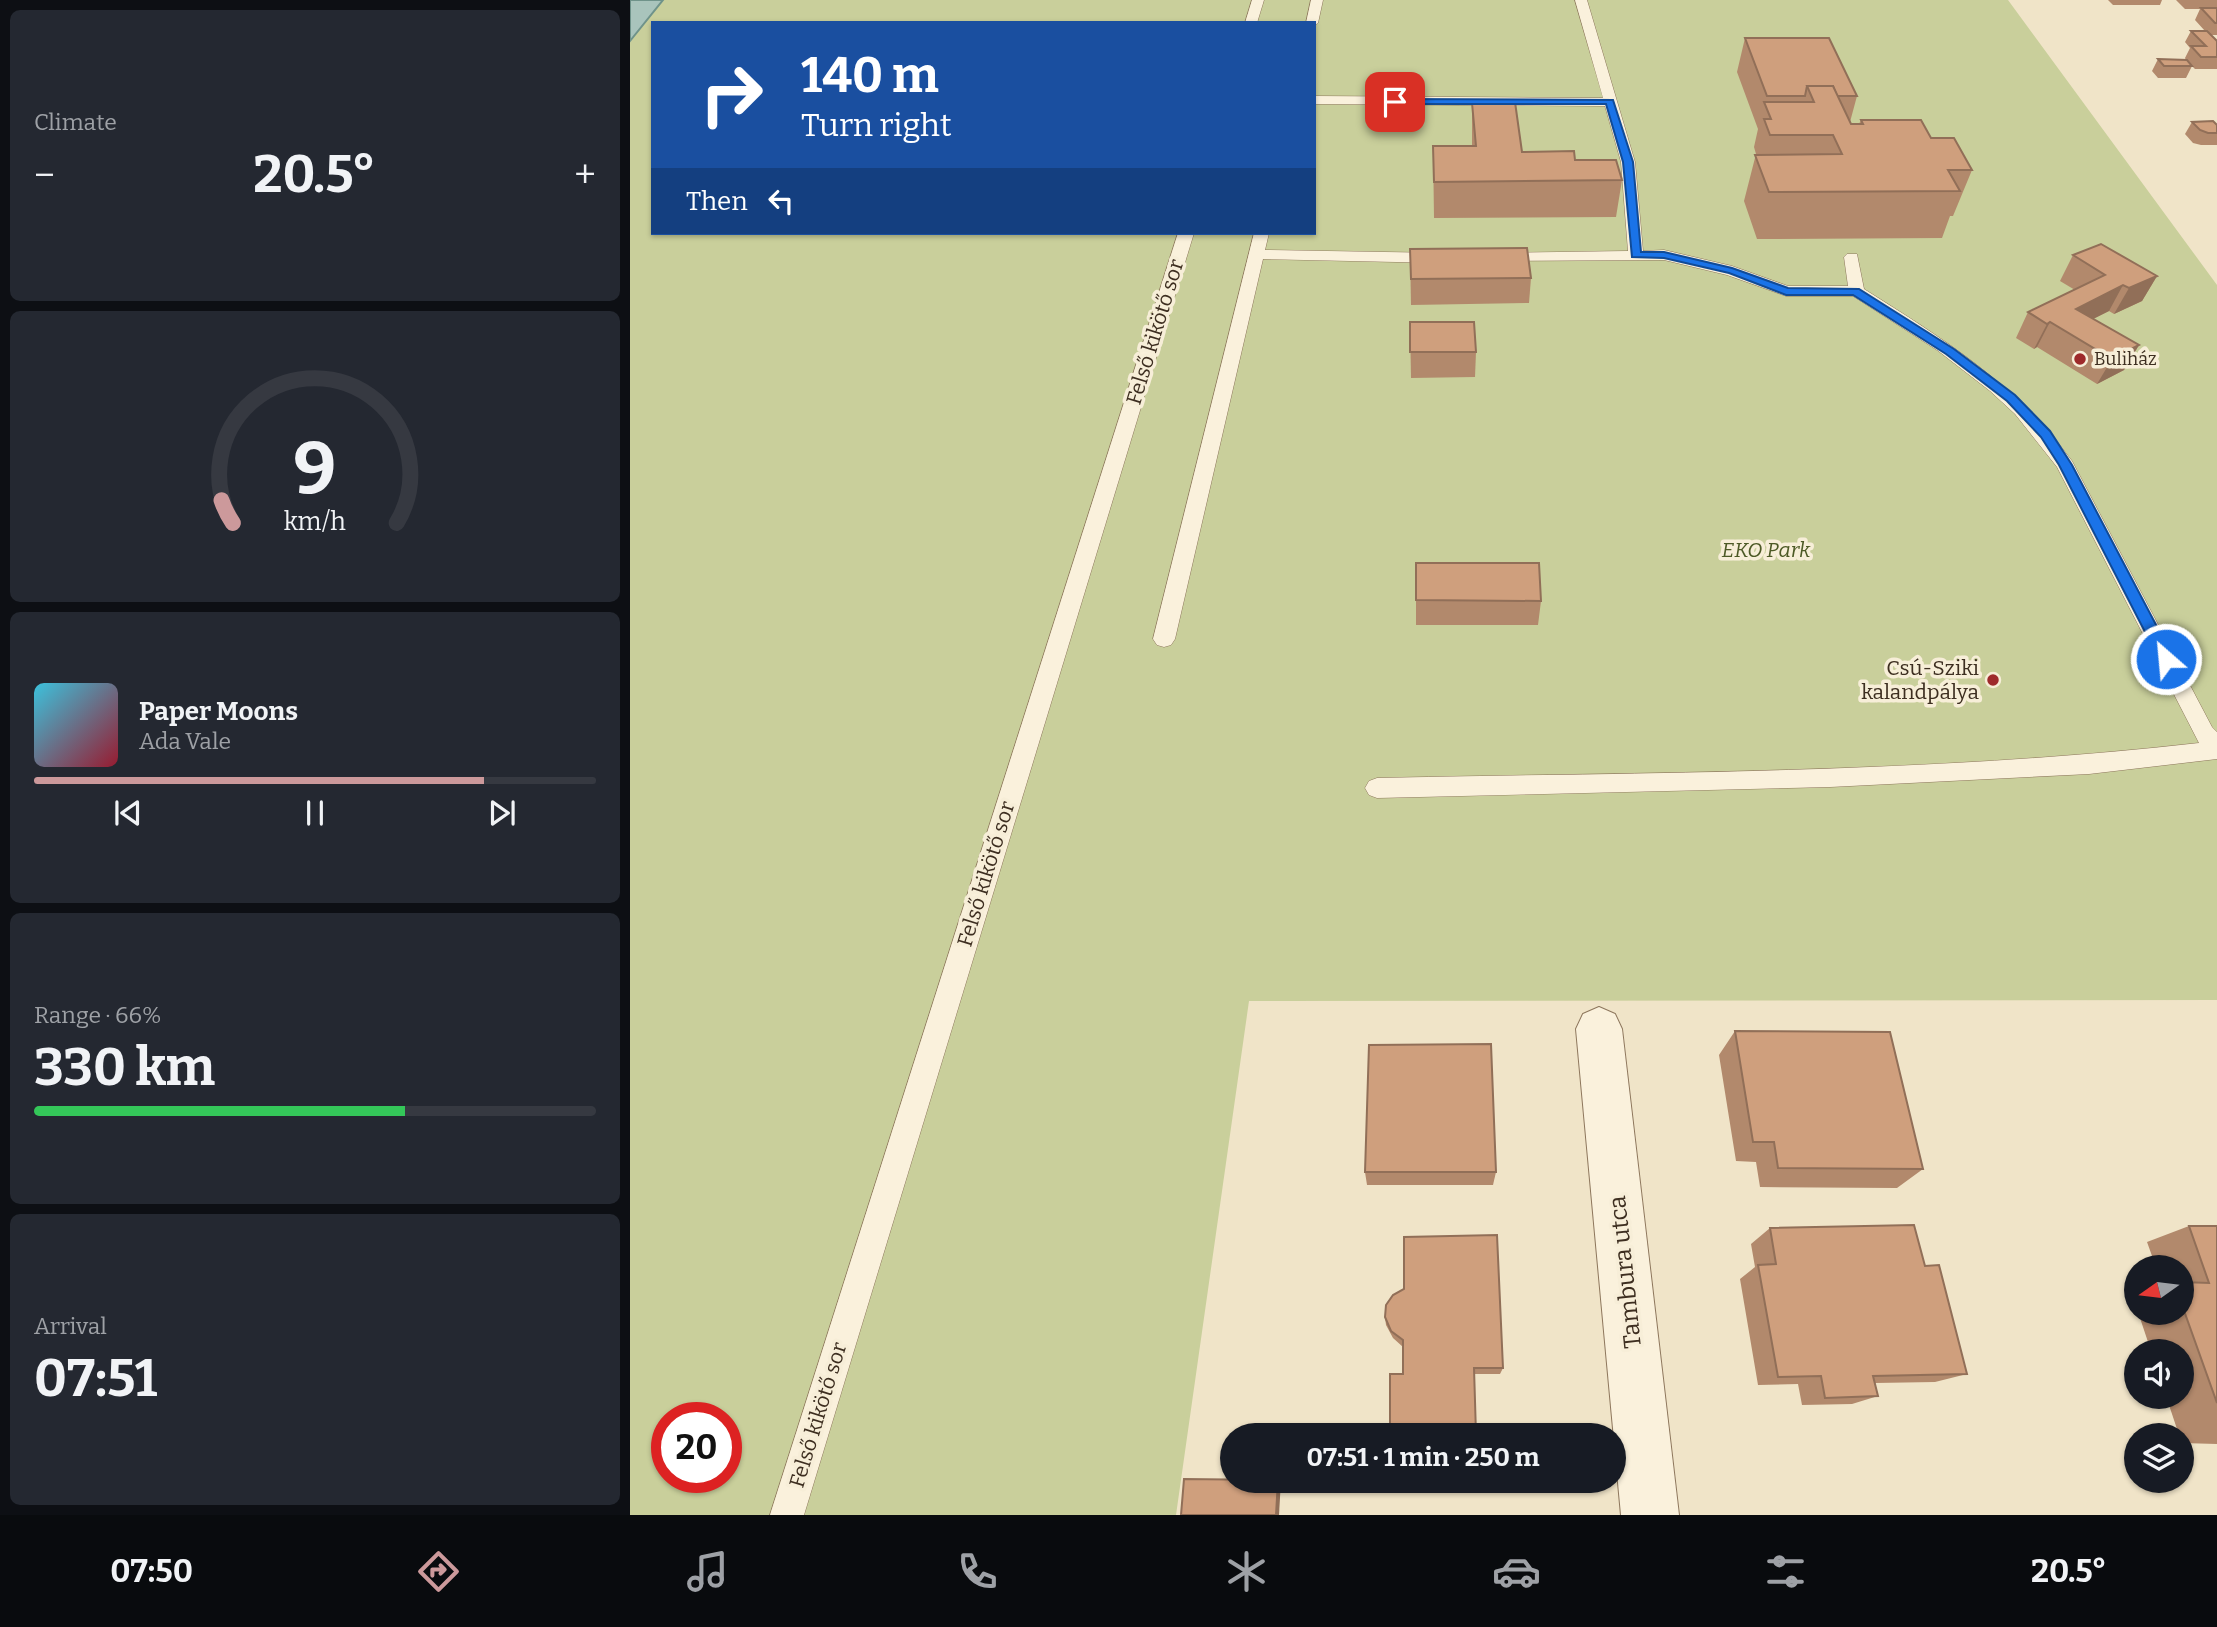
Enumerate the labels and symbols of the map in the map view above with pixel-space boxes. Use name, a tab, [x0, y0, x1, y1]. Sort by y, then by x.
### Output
pin	[1365, 72, 1425, 132]
street label: Felső kikötő sor	[1121, 256, 1189, 408]
place label: Buliház	[2094, 348, 2157, 370]
marker: Buliház	[2072, 351, 2088, 367]
park label: EKO Park	[1722, 537, 1811, 563]
position arrow	[2129, 622, 2203, 696]
place label: Csú-Sziki kalandpálya	[1861, 655, 1980, 705]
marker: Csú-Sziki kalandpálya	[1985, 672, 2001, 688]
street label: Felső kikötő sor	[952, 798, 1020, 950]
street label: Tambura utca	[1603, 1194, 1647, 1350]
north arrow	[2124, 1255, 2194, 1325]
street label: Felső kikötő sor	[784, 1339, 852, 1491]
speed limit sign: 20	[651, 1402, 742, 1493]

